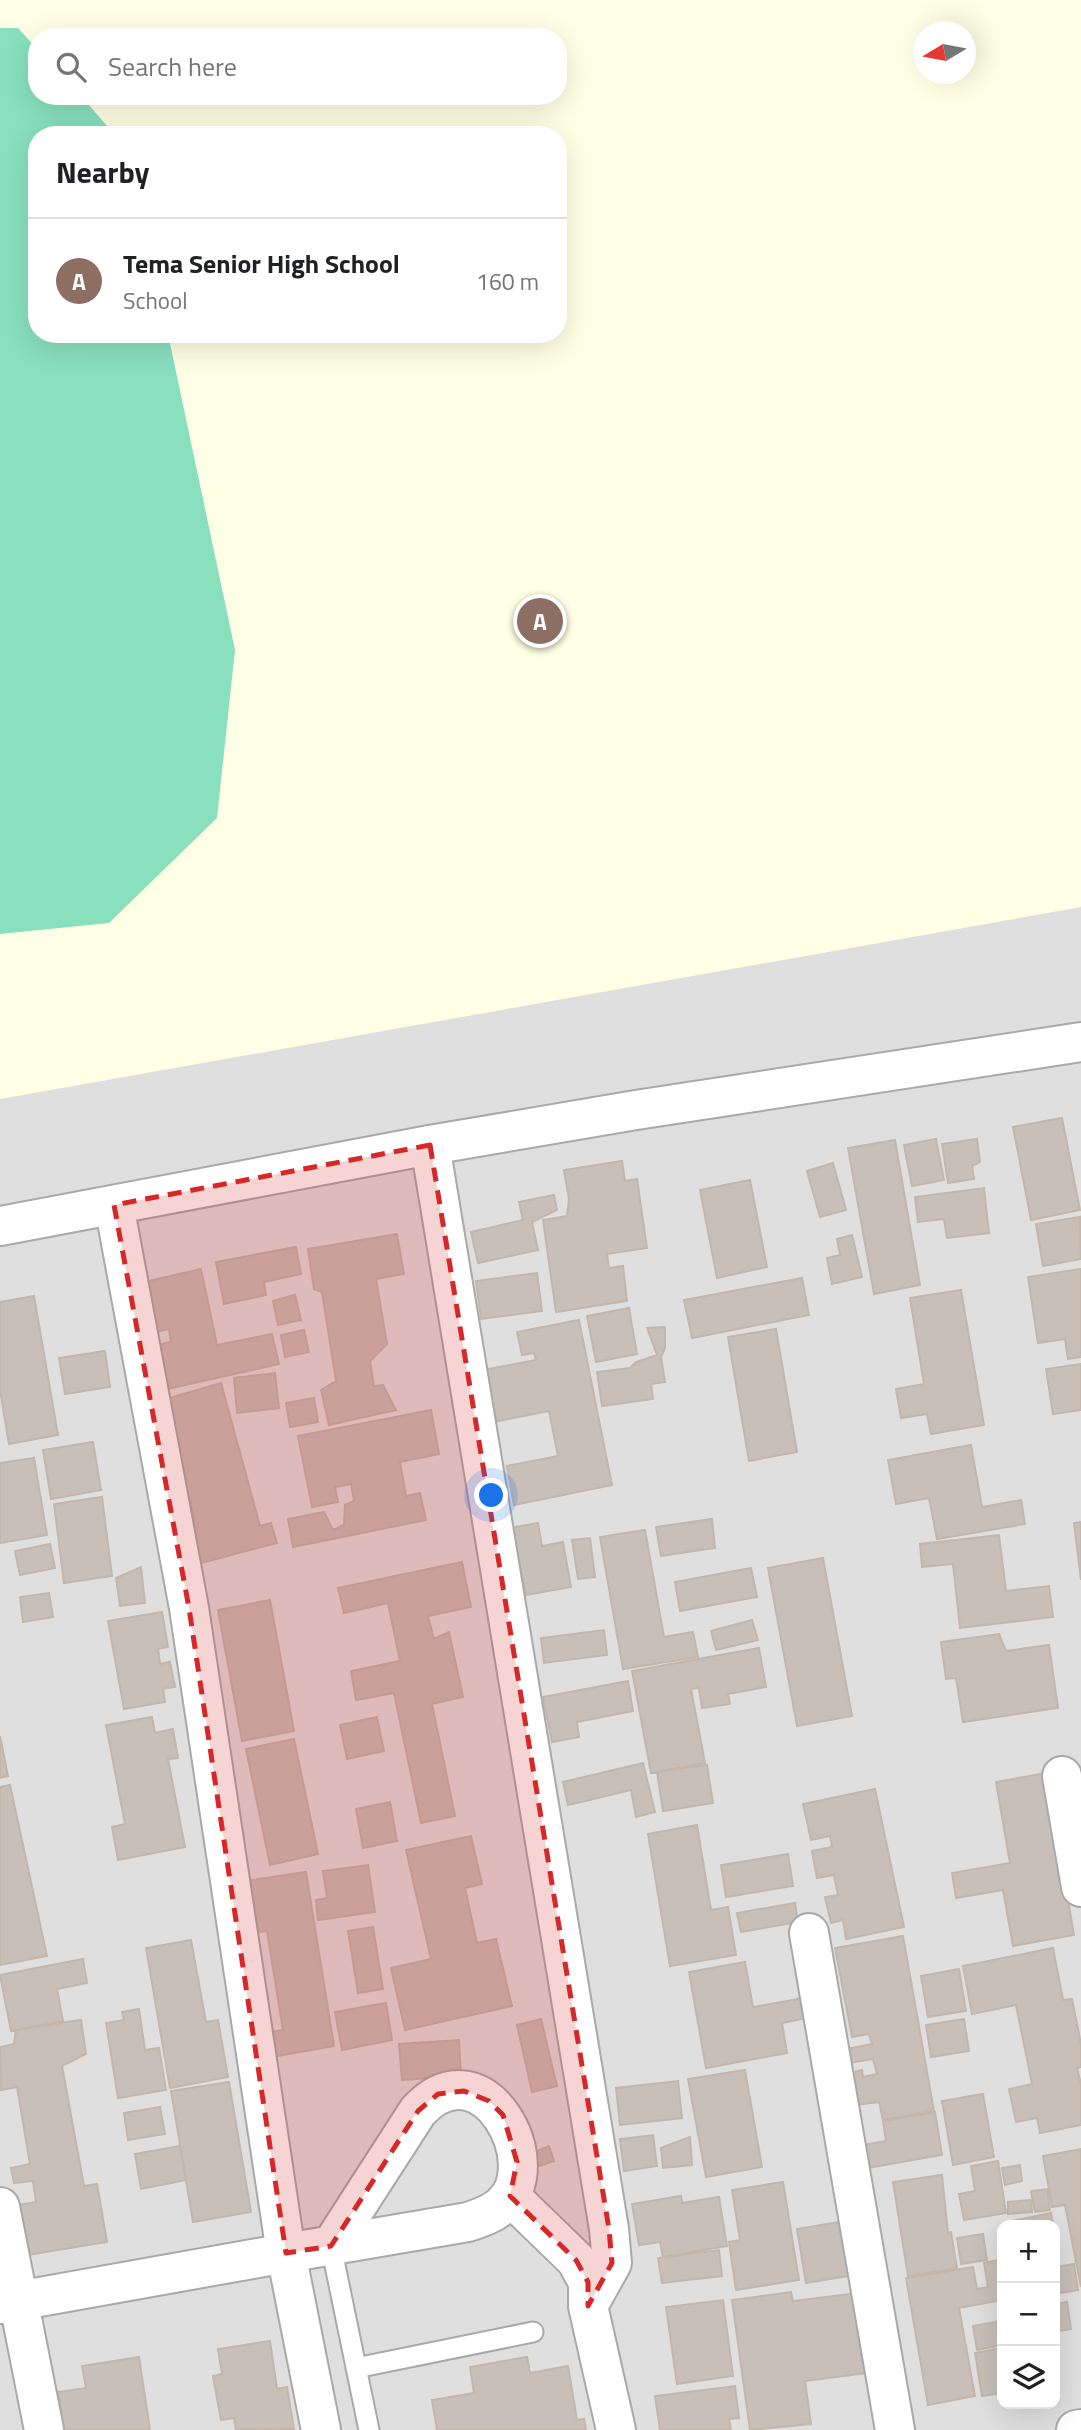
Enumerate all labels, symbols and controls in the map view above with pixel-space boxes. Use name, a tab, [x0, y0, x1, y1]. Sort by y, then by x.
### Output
north arrow	[913, 21, 976, 84]
search box	[28, 28, 567, 105]
text: Search here	[108, 47, 237, 86]
icon: search	[52, 48, 90, 86]
text: Nearby	[56, 149, 149, 195]
text: Tema Senior High School	[123, 244, 400, 283]
text: A	[72, 264, 86, 299]
text: 160 m	[476, 264, 539, 299]
text: School	[123, 283, 187, 318]
pin: A	[517, 595, 563, 647]
your location	[474, 1478, 508, 1512]
map controls	[997, 2220, 1060, 2409]
button: +	[997, 2220, 1060, 2283]
button: −	[997, 2283, 1060, 2346]
button: layers	[997, 2346, 1060, 2409]

